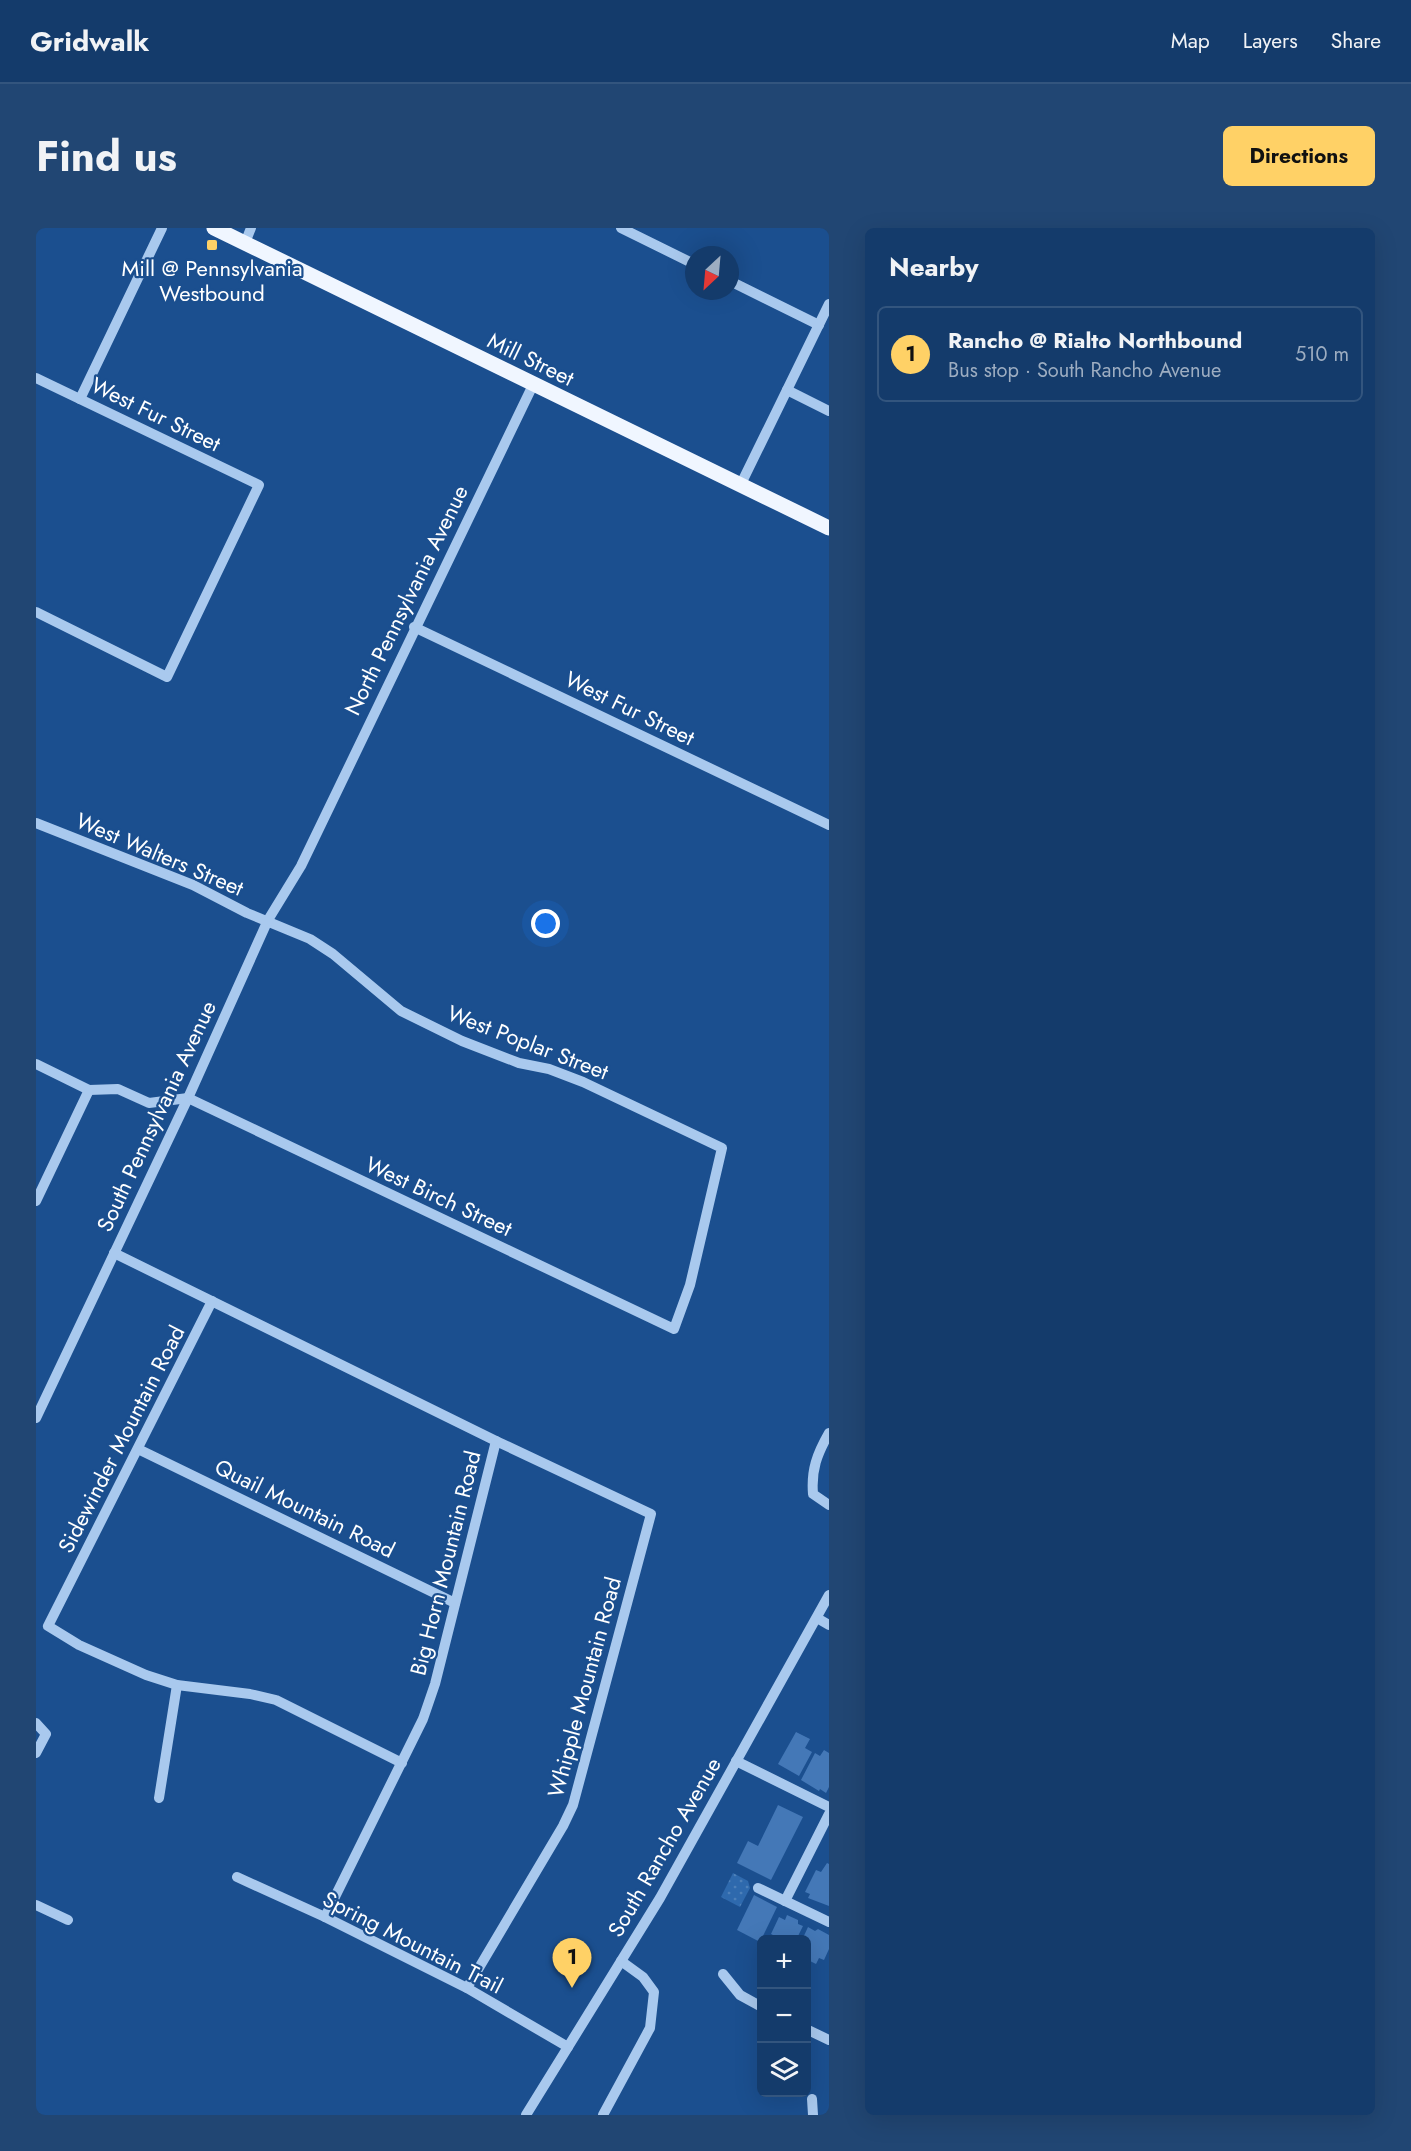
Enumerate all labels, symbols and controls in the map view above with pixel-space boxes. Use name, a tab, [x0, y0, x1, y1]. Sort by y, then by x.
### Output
text: Gridwalk	[30, 21, 149, 62]
text: Map	[1171, 26, 1210, 56]
text: Layers	[1243, 26, 1298, 56]
text: Share	[1331, 26, 1381, 56]
text: Find us	[36, 126, 177, 187]
button: Directions	[1223, 126, 1375, 186]
marker: Mill @ Pennsylvania Westbound	[205, 238, 219, 252]
north arrow	[685, 246, 739, 300]
text: Nearby	[889, 248, 978, 286]
place label: Mill @ Pennsylvania Westbound	[121, 252, 303, 309]
street label: Mill Street	[482, 324, 580, 394]
text: Rancho @ Rialto Northbound	[948, 324, 1242, 356]
text: 1	[905, 340, 916, 369]
text: 510 m	[1295, 340, 1349, 369]
text: Bus stop · South Rancho Avenue	[948, 356, 1221, 385]
street label: West Fur Street	[86, 369, 227, 460]
street label: North Pennsylvania Avenue	[336, 479, 476, 721]
street label: West Fur Street	[560, 663, 701, 754]
street label: West Walters Street	[71, 804, 249, 904]
your location	[531, 909, 560, 938]
street label: South Pennsylvania Avenue	[88, 995, 224, 1237]
street label: West Poplar Street	[443, 997, 614, 1088]
street label: West Birch Street	[360, 1148, 518, 1244]
street label: Sidewinder Mountain Road	[50, 1320, 192, 1558]
street label: Big Horn Mountain Road	[402, 1447, 488, 1679]
street label: Quail Mountain Road	[209, 1450, 401, 1566]
street label: Whipple Mountain Road	[539, 1573, 629, 1801]
street label: South Rancho Avenue	[599, 1751, 729, 1943]
street label: Spring Mountain Trail	[317, 1883, 509, 2001]
map controls	[757, 1935, 811, 2097]
button: +	[757, 1935, 811, 1989]
pin: 1	[552, 1938, 592, 1988]
button: −	[757, 1989, 811, 2043]
button: layers	[757, 2043, 811, 2097]

